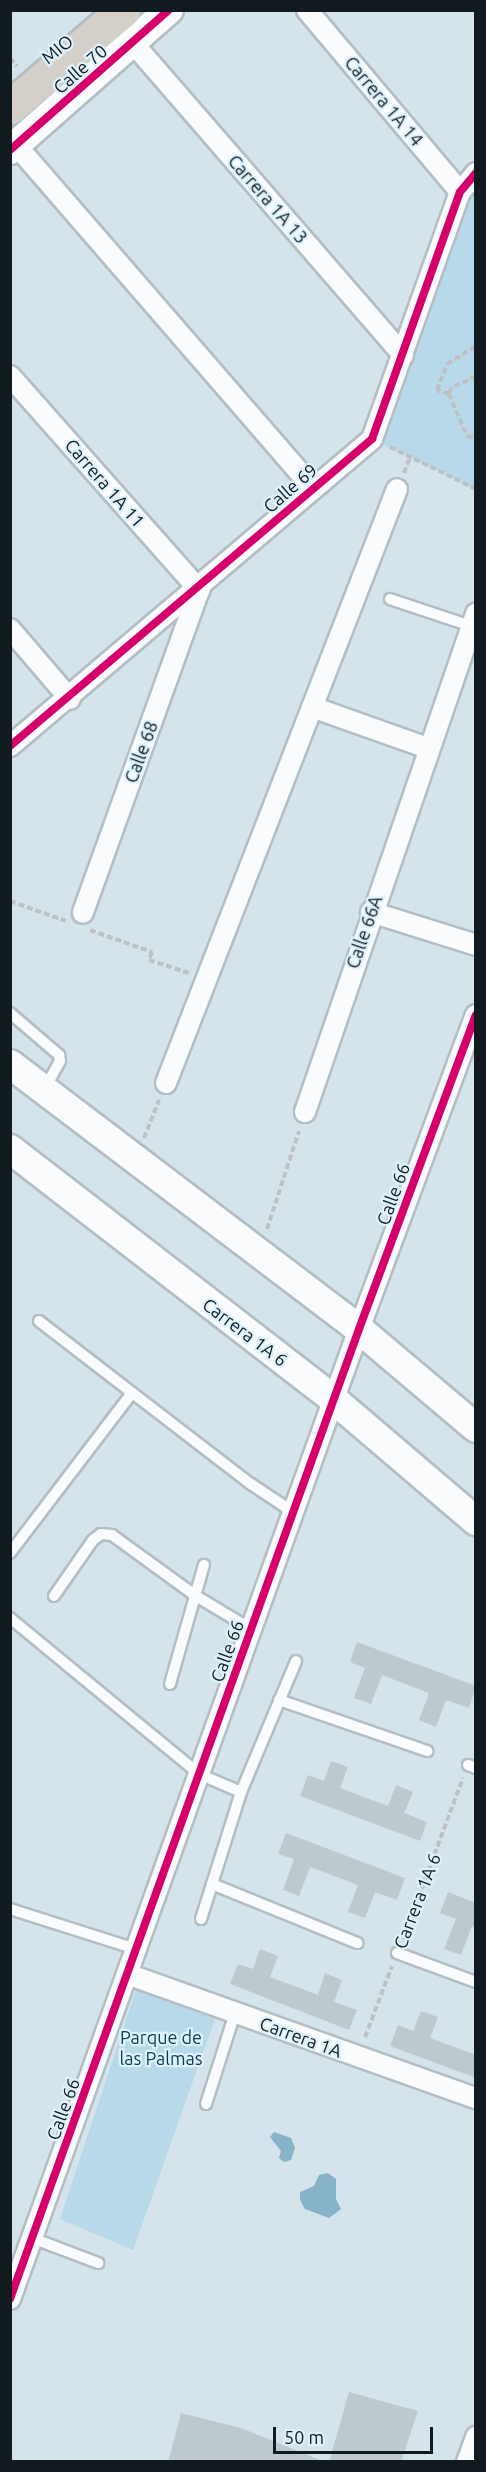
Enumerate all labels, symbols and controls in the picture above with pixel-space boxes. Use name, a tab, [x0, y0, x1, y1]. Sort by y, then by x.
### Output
street label: MIO	[37, 30, 77, 68]
street label: Calle 70	[49, 40, 111, 98]
street label: Carrera 1A 14	[340, 52, 428, 150]
street label: Carrera 1A 13	[224, 150, 312, 248]
street label: Carrera 1A 11	[61, 434, 149, 532]
street label: Calle 69	[259, 459, 321, 517]
street label: Calle 68	[120, 718, 162, 786]
street label: Calle 66A	[341, 893, 387, 971]
street label: Calle 66	[372, 1160, 414, 1228]
street label: Carrera 1A 6	[199, 1293, 291, 1371]
street label: Calle 66	[206, 1617, 248, 1685]
street label: Carrera 1A 6	[389, 1850, 445, 1952]
street label: Carrera 1A	[257, 2012, 345, 2062]
park label: Parque de las Palmas	[119, 2027, 203, 2070]
street label: Calle 66	[42, 2075, 84, 2143]
scale bar	[276, 2415, 436, 2453]
text: 50 m	[284, 2427, 324, 2447]

